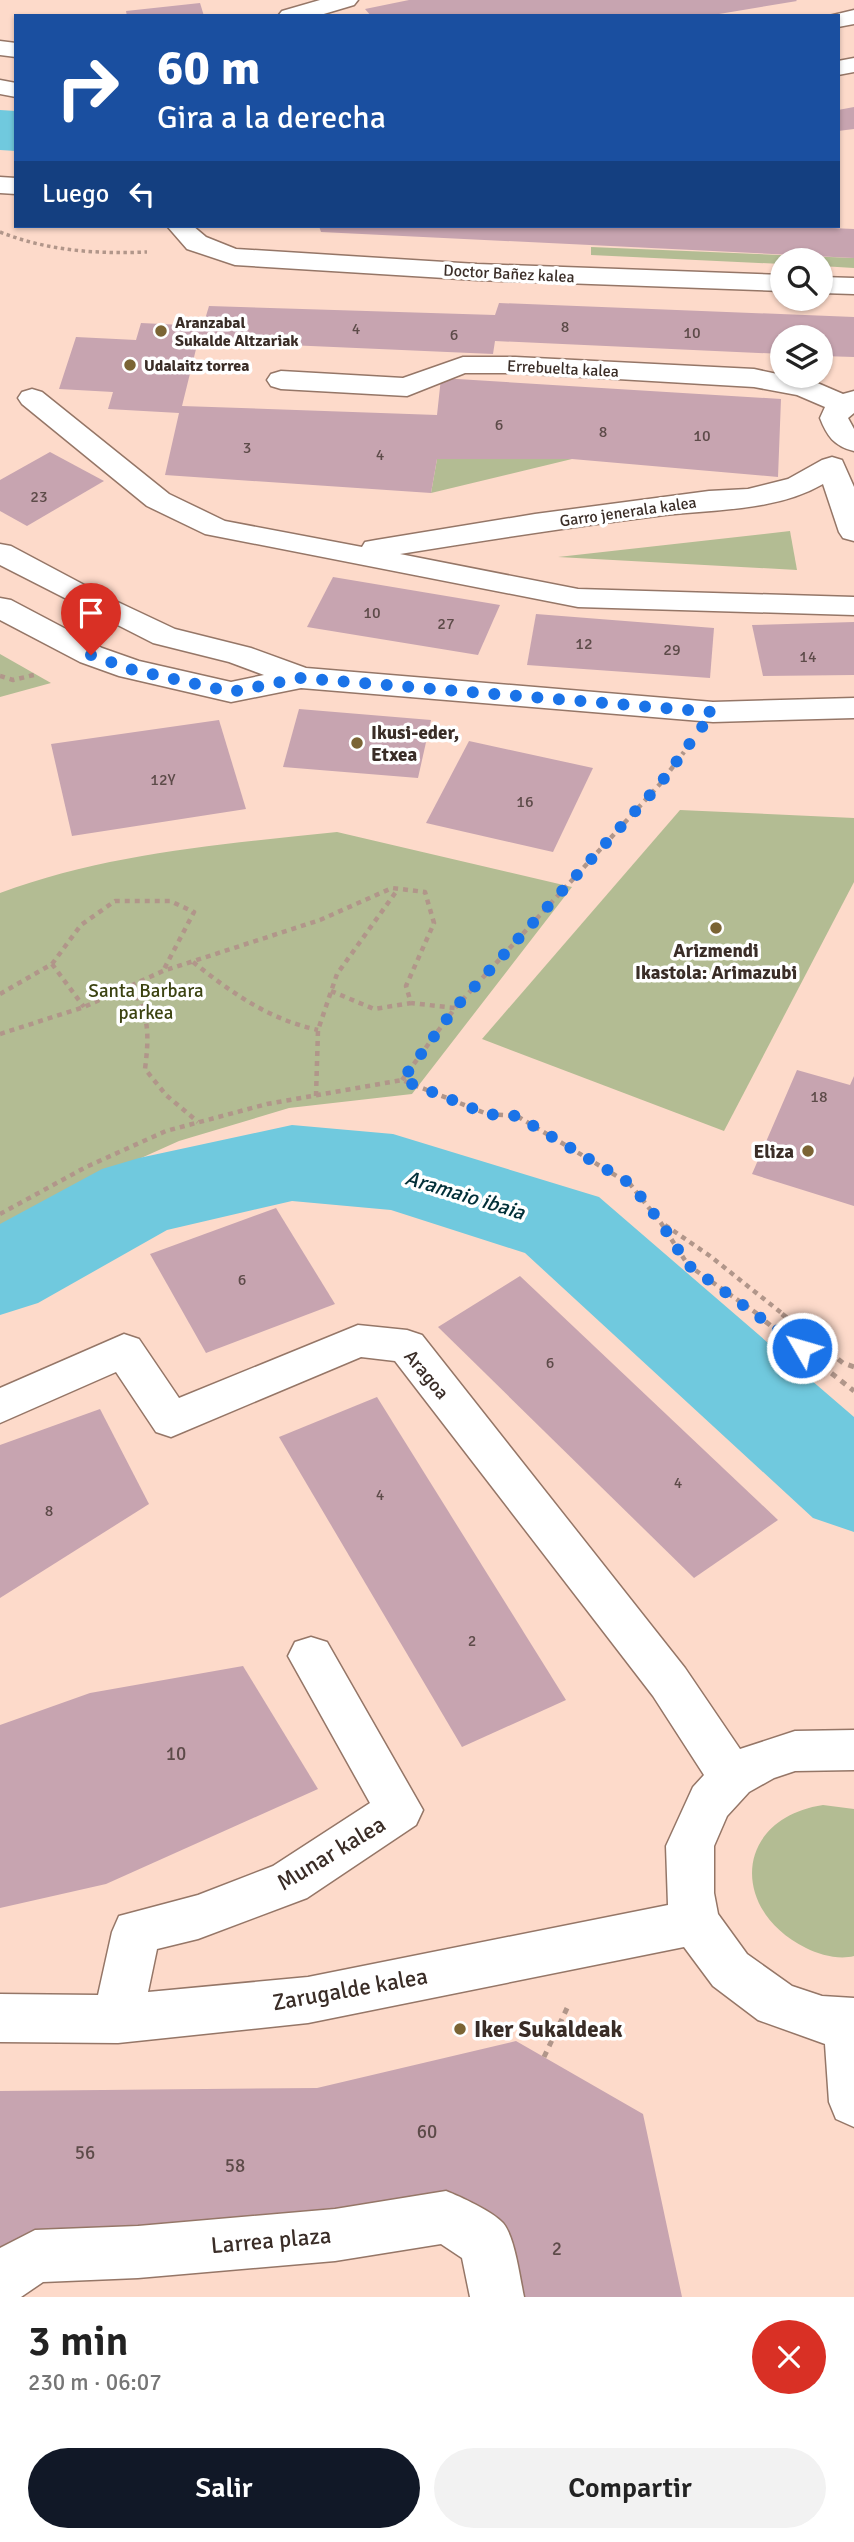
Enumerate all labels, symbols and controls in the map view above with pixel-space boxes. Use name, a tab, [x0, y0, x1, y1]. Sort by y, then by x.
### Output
text: 60 m	[157, 38, 260, 98]
icon: right	[42, 42, 133, 133]
text: Gira a la derecha	[157, 98, 386, 137]
icon: left	[123, 175, 161, 213]
text: Luego	[42, 178, 109, 210]
map controls	[770, 248, 833, 388]
button: search	[770, 248, 833, 311]
street label: Doctor Bañez kalea	[443, 261, 575, 287]
place label: Aranzabal Sukalde Altzariak	[175, 313, 299, 351]
house number: 8	[561, 317, 569, 337]
house number: 4	[352, 319, 361, 339]
marker: Aranzabal Sukalde Altzariak	[153, 323, 169, 339]
house number: 10	[683, 323, 701, 343]
house number: 6	[450, 325, 458, 345]
button: layers	[770, 325, 833, 388]
place label: Udalaitz torrea	[144, 356, 249, 376]
street label: Errebuelta kalea	[506, 356, 619, 382]
marker: Udalaitz torrea	[122, 357, 138, 373]
house number: 6	[495, 415, 503, 435]
house number: 8	[599, 422, 607, 442]
house number: 10	[693, 426, 711, 446]
house number: 3	[243, 438, 251, 458]
house number: 4	[376, 445, 385, 465]
house number: 23	[30, 487, 48, 507]
street label: Garro jenerala kalea	[558, 492, 698, 531]
pin	[61, 583, 121, 655]
icon: arrive	[72, 594, 110, 632]
house number: 10	[363, 603, 381, 623]
house number: 27	[437, 614, 455, 634]
house number: 12	[575, 634, 593, 654]
house number: 29	[663, 640, 681, 660]
house number: 14	[799, 647, 817, 667]
place label: Ikusi-eder, Etxea	[371, 721, 459, 767]
marker: Ikusi-eder, Etxea	[349, 735, 365, 751]
house number: 12Y	[150, 770, 176, 790]
house number: 16	[516, 792, 534, 812]
marker: Arizmendi Ikastola: Arimazubi	[708, 920, 724, 936]
place label: Arizmendi Ikastola: Arimazubi	[635, 939, 797, 985]
park label: Santa Barbara parkea	[88, 979, 204, 1025]
house number: 18	[810, 1087, 828, 1107]
place label: Eliza	[753, 1140, 794, 1164]
marker: Eliza	[800, 1143, 816, 1159]
water label: Aramaio ibaia	[402, 1165, 529, 1226]
house number: 6	[238, 1270, 246, 1290]
position arrow	[765, 1311, 839, 1385]
street label: Aragoa	[399, 1345, 454, 1404]
house number: 6	[546, 1353, 554, 1373]
house number: 4	[674, 1473, 683, 1493]
house number: 4	[376, 1485, 385, 1505]
house number: 8	[45, 1501, 53, 1521]
house number: 2	[468, 1631, 476, 1651]
house number: 10	[166, 1742, 186, 1766]
street label: Munar kalea	[272, 1810, 391, 1897]
street label: Zarugalde kalea	[270, 1962, 430, 2017]
place label: Iker Sukaldeak	[474, 2015, 622, 2044]
marker: Iker Sukaldeak	[452, 2021, 468, 2037]
house number: 60	[417, 2120, 437, 2144]
house number: 56	[75, 2141, 95, 2165]
house number: 58	[225, 2154, 245, 2178]
street label: Larrea plaza	[210, 2221, 332, 2260]
house number: 2	[552, 2237, 562, 2261]
text: 3 min	[28, 2316, 129, 2367]
button: close	[752, 2320, 826, 2394]
text: 230 m · 06:07	[28, 2368, 162, 2397]
button: Salir	[28, 2448, 420, 2528]
button: Compartir	[434, 2448, 826, 2528]

